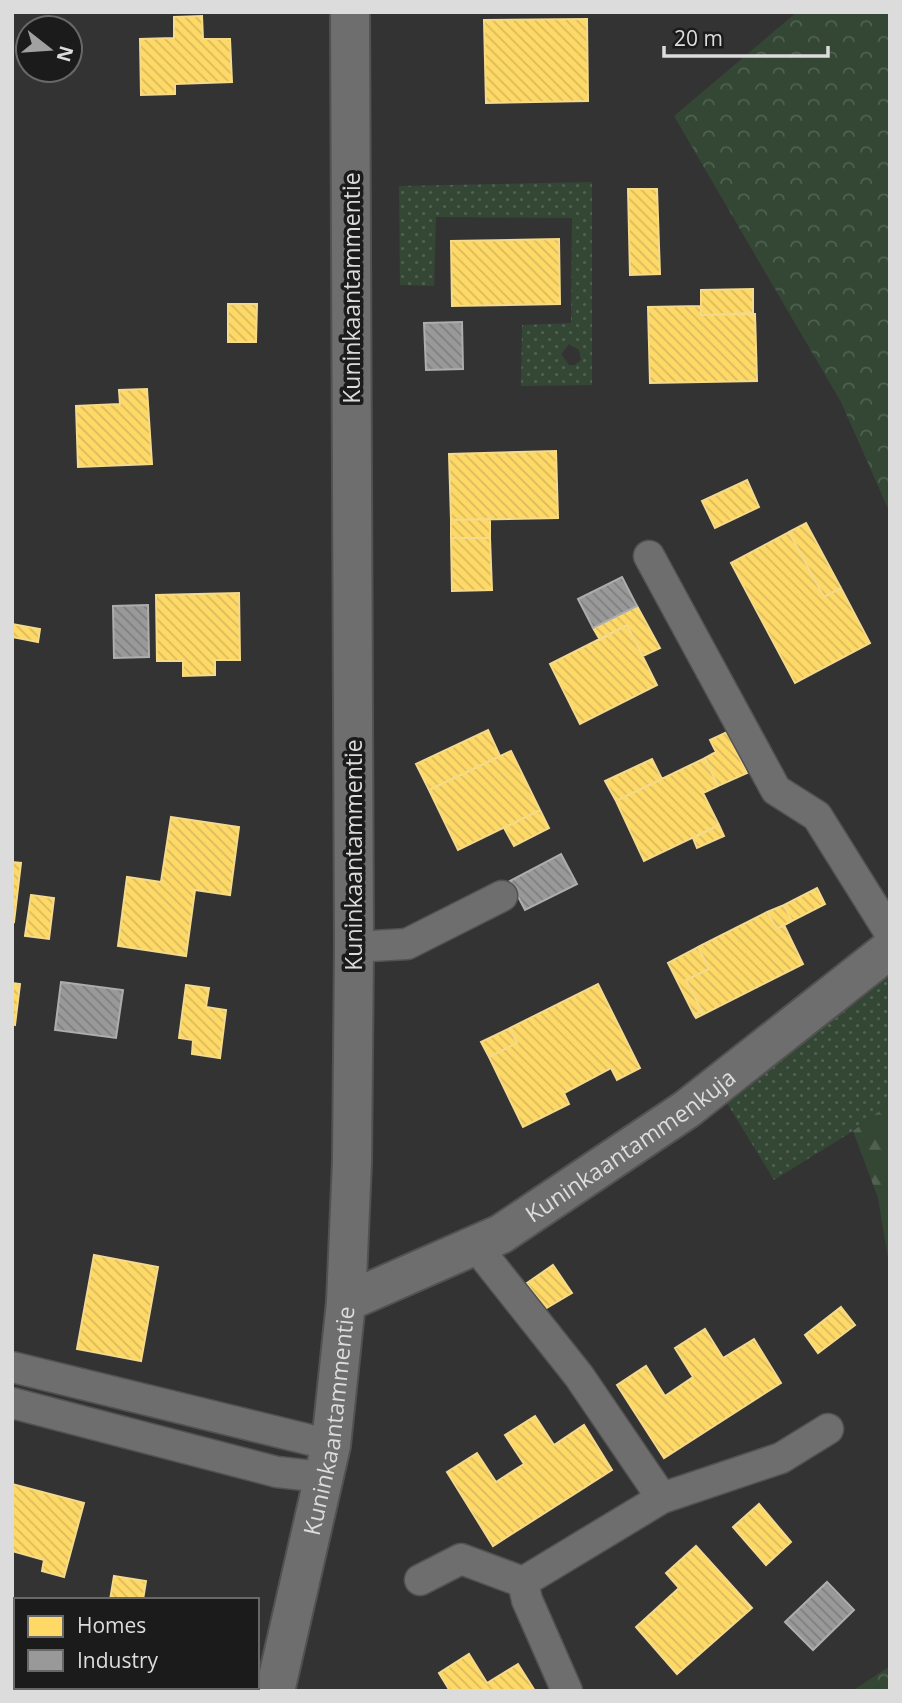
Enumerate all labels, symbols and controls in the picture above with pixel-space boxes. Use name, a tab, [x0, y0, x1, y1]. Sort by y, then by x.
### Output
north arrow	[14, 14, 84, 84]
scale bar	[664, 14, 828, 58]
text: 20 m	[674, 24, 723, 52]
text: N	[51, 43, 80, 65]
street label: Kuninkaantammentie	[335, 172, 367, 404]
street label: Kuninkaantammentie	[337, 739, 369, 971]
street label: Kuninkaantammenkuja	[519, 1061, 742, 1229]
street label: Kuninkaantammentie	[295, 1305, 361, 1538]
legend	[14, 1598, 259, 1689]
text: Homes	[77, 1611, 146, 1639]
text: Industry	[77, 1646, 159, 1674]

